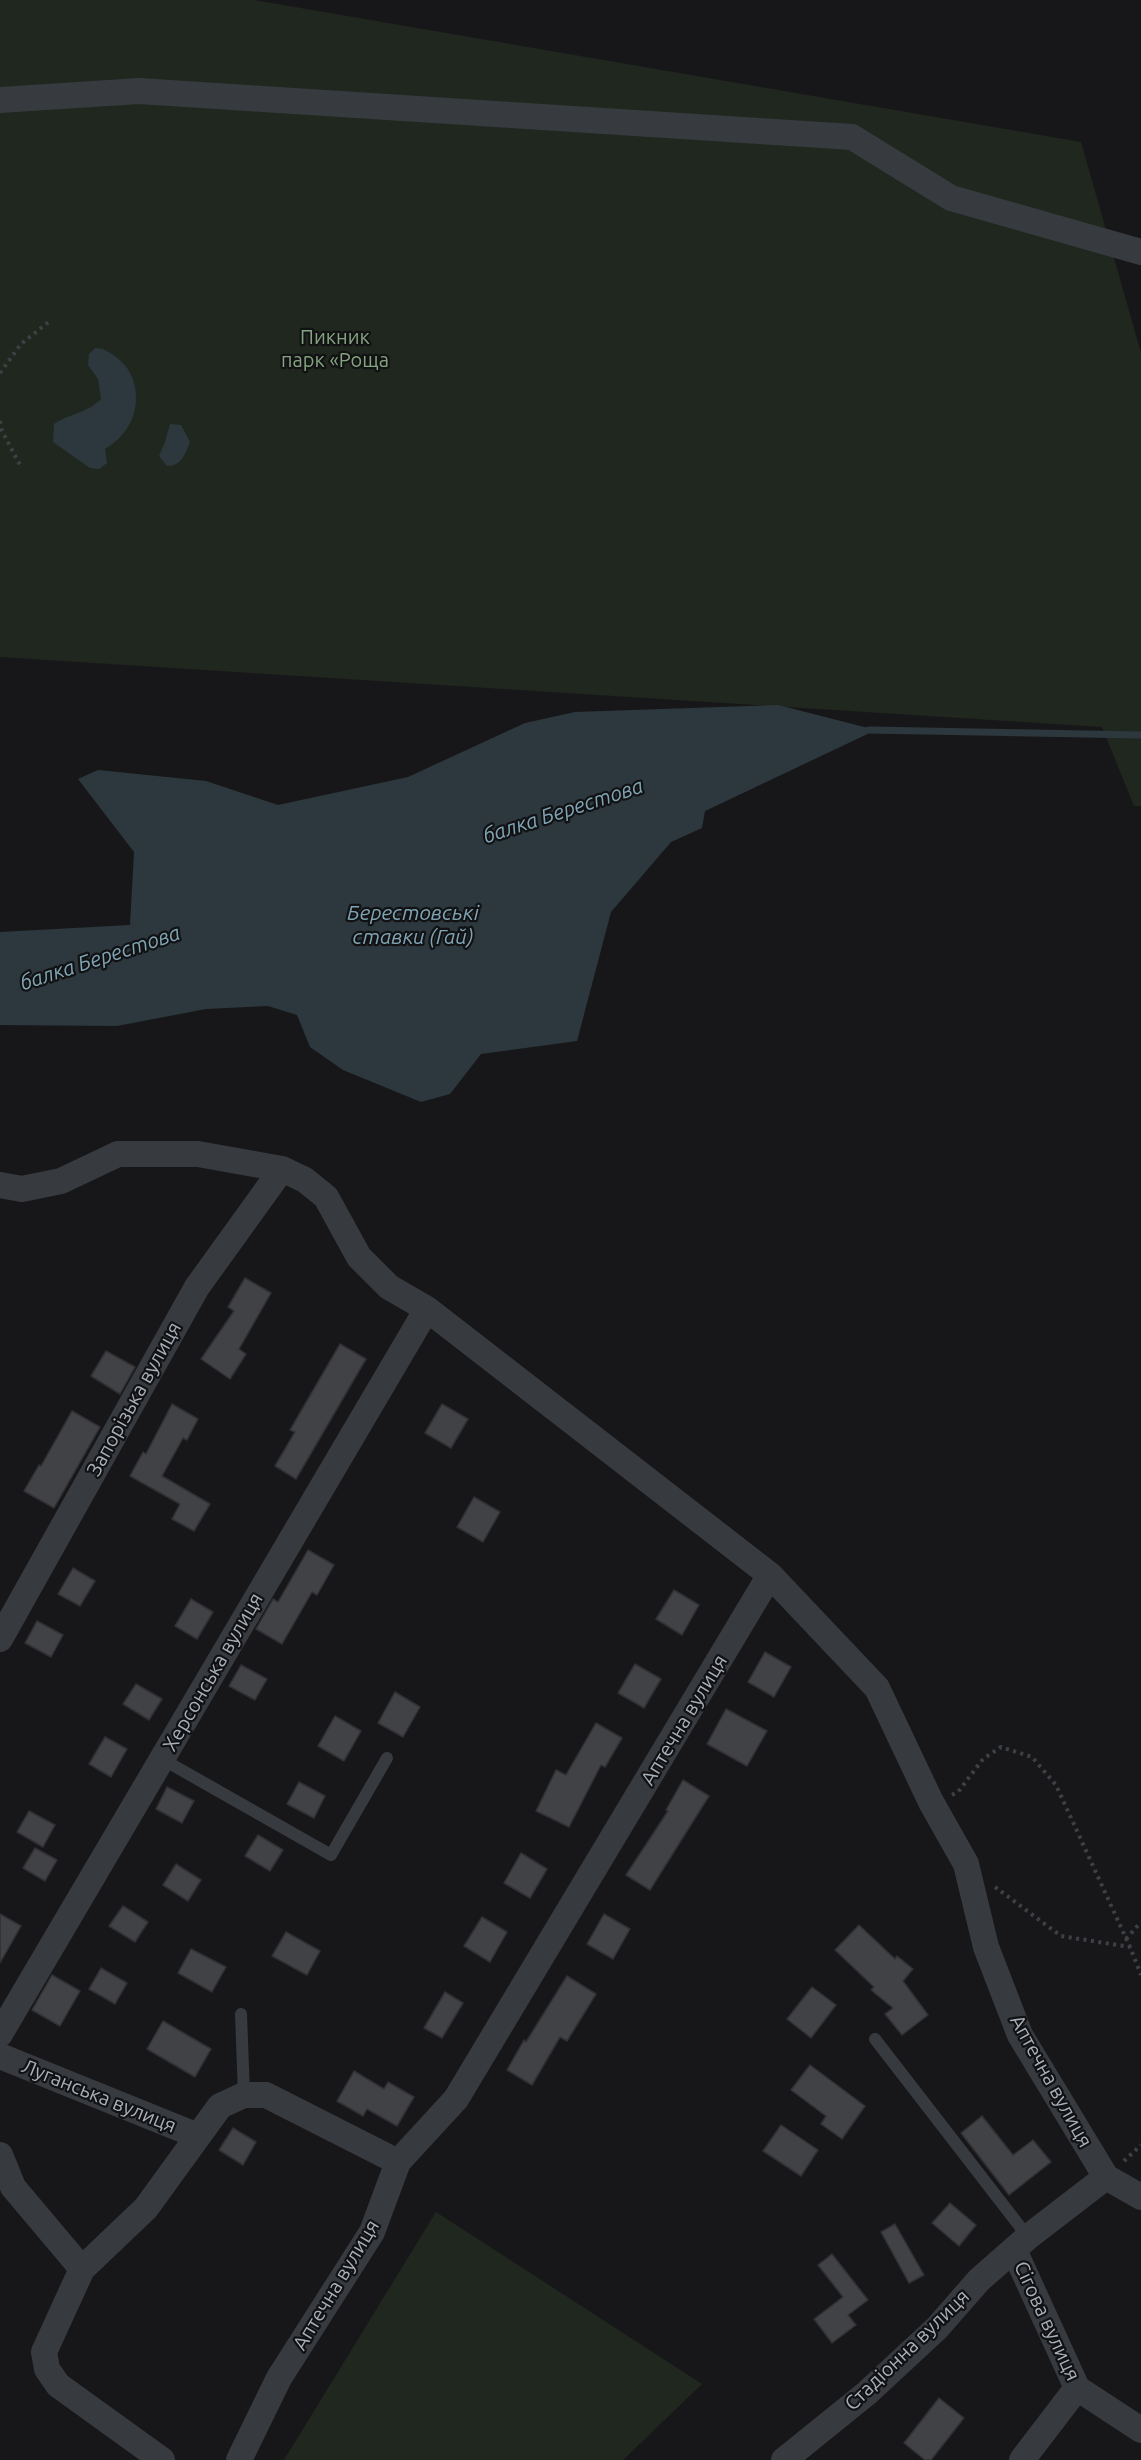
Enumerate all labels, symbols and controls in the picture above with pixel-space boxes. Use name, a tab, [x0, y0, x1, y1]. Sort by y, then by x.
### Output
park label: Пикник парк «Роща	[281, 325, 389, 372]
water label: балка Берестова	[480, 773, 646, 849]
water label: Берестовські ставки (Гай)	[347, 900, 479, 950]
water label: балка Берестова	[17, 920, 183, 996]
street label: Запорізька вулиця	[82, 1318, 186, 1480]
street label: Херсонська вулиця	[158, 1589, 268, 1755]
street label: Аптечна вулиця	[636, 1651, 732, 1789]
street label: Аптечна вулиця	[1005, 2011, 1097, 2151]
street label: Луганська вулиця	[18, 2054, 180, 2138]
street label: Аптечна вулиця	[288, 2216, 384, 2354]
street label: Сігова вулиця	[1009, 2257, 1085, 2385]
street label: Стадіонна вулиця	[840, 2284, 974, 2416]

